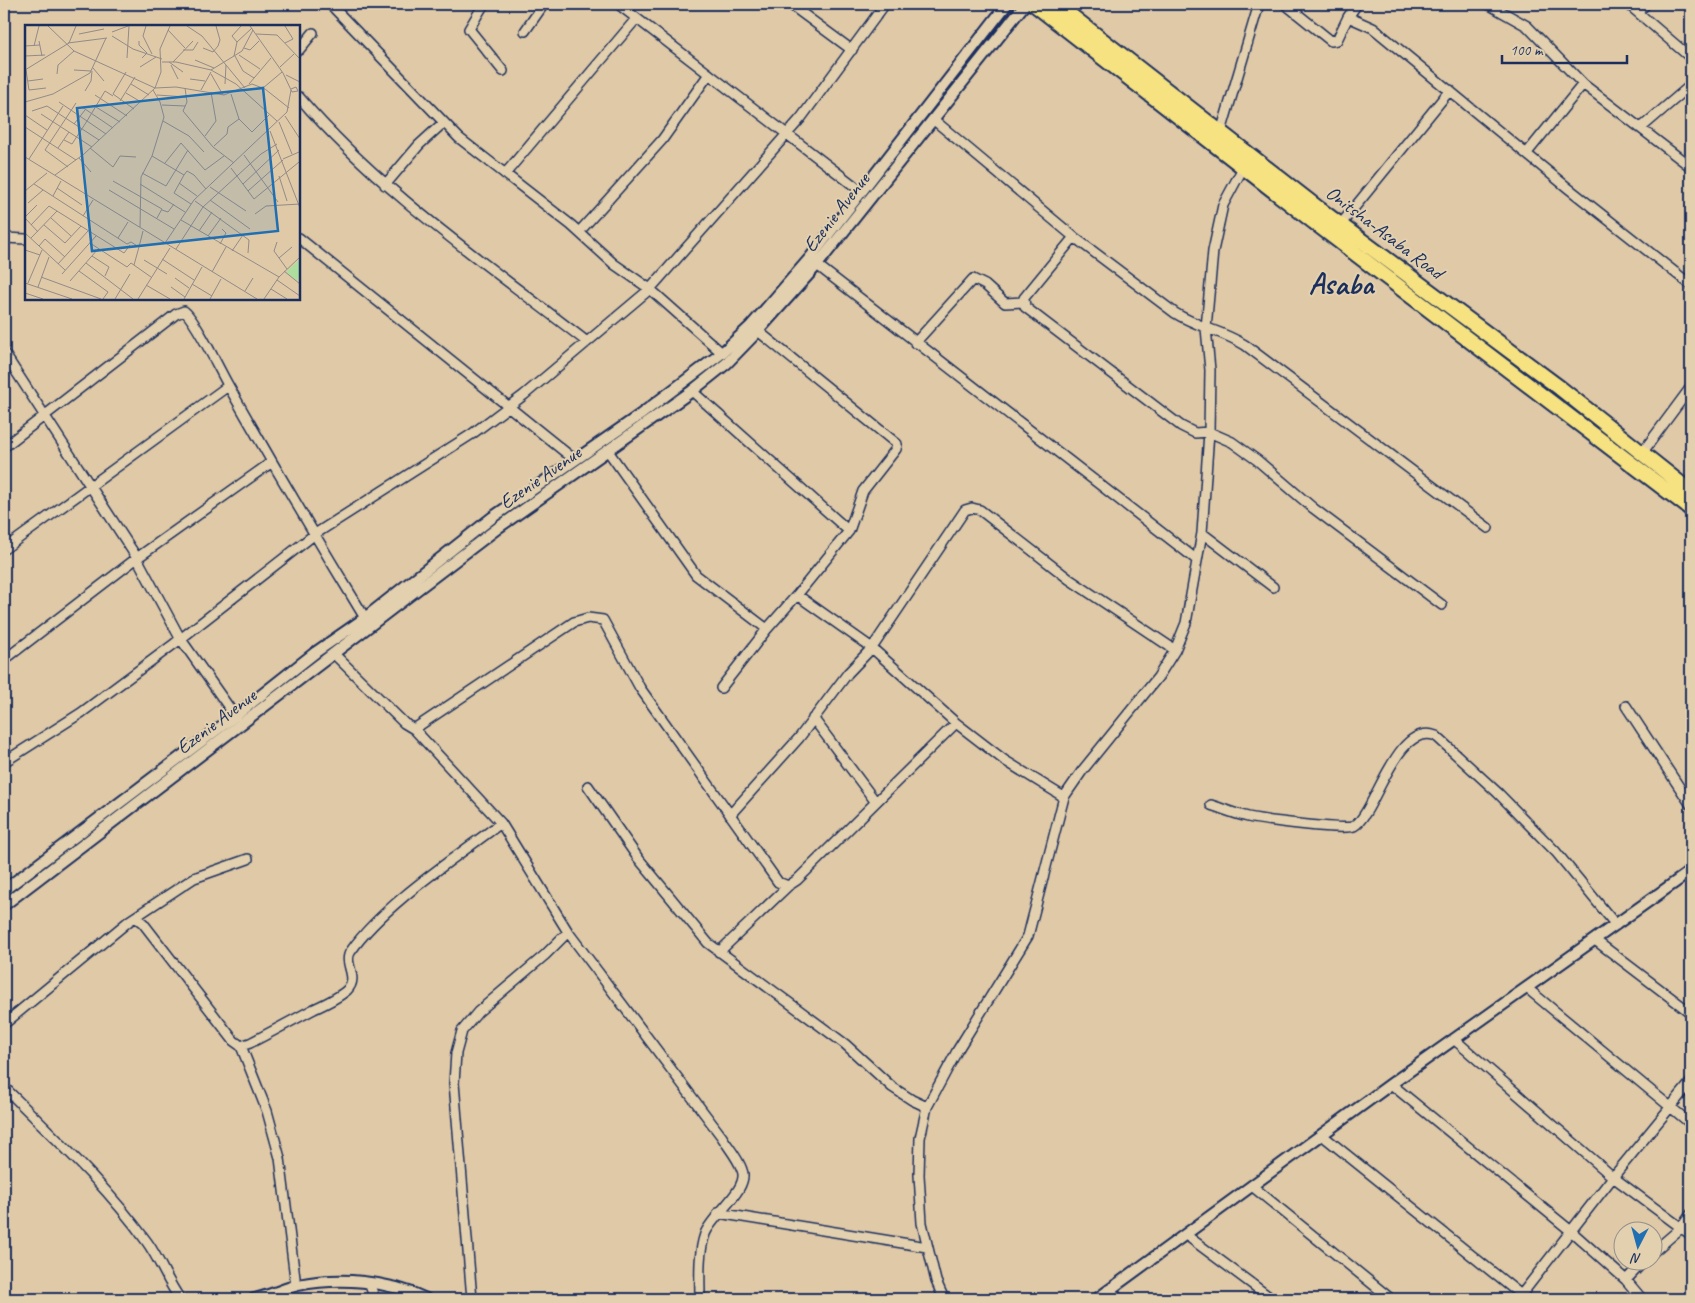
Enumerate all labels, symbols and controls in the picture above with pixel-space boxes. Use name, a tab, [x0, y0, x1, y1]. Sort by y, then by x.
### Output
inset map	[25, 25, 300, 300]
scale bar	[1502, 32, 1628, 64]
text: 100 m	[1510, 41, 1544, 60]
street label: Ezenie Avenue	[798, 166, 876, 257]
street label: Onitsha-Asaba Road	[1322, 180, 1448, 284]
district label: Asaba	[1309, 266, 1373, 302]
street label: Ezenie Avenue	[495, 439, 587, 515]
street label: Ezenie Avenue	[171, 682, 263, 760]
north arrow	[1612, 1220, 1662, 1270]
text: N	[1629, 1249, 1642, 1267]

